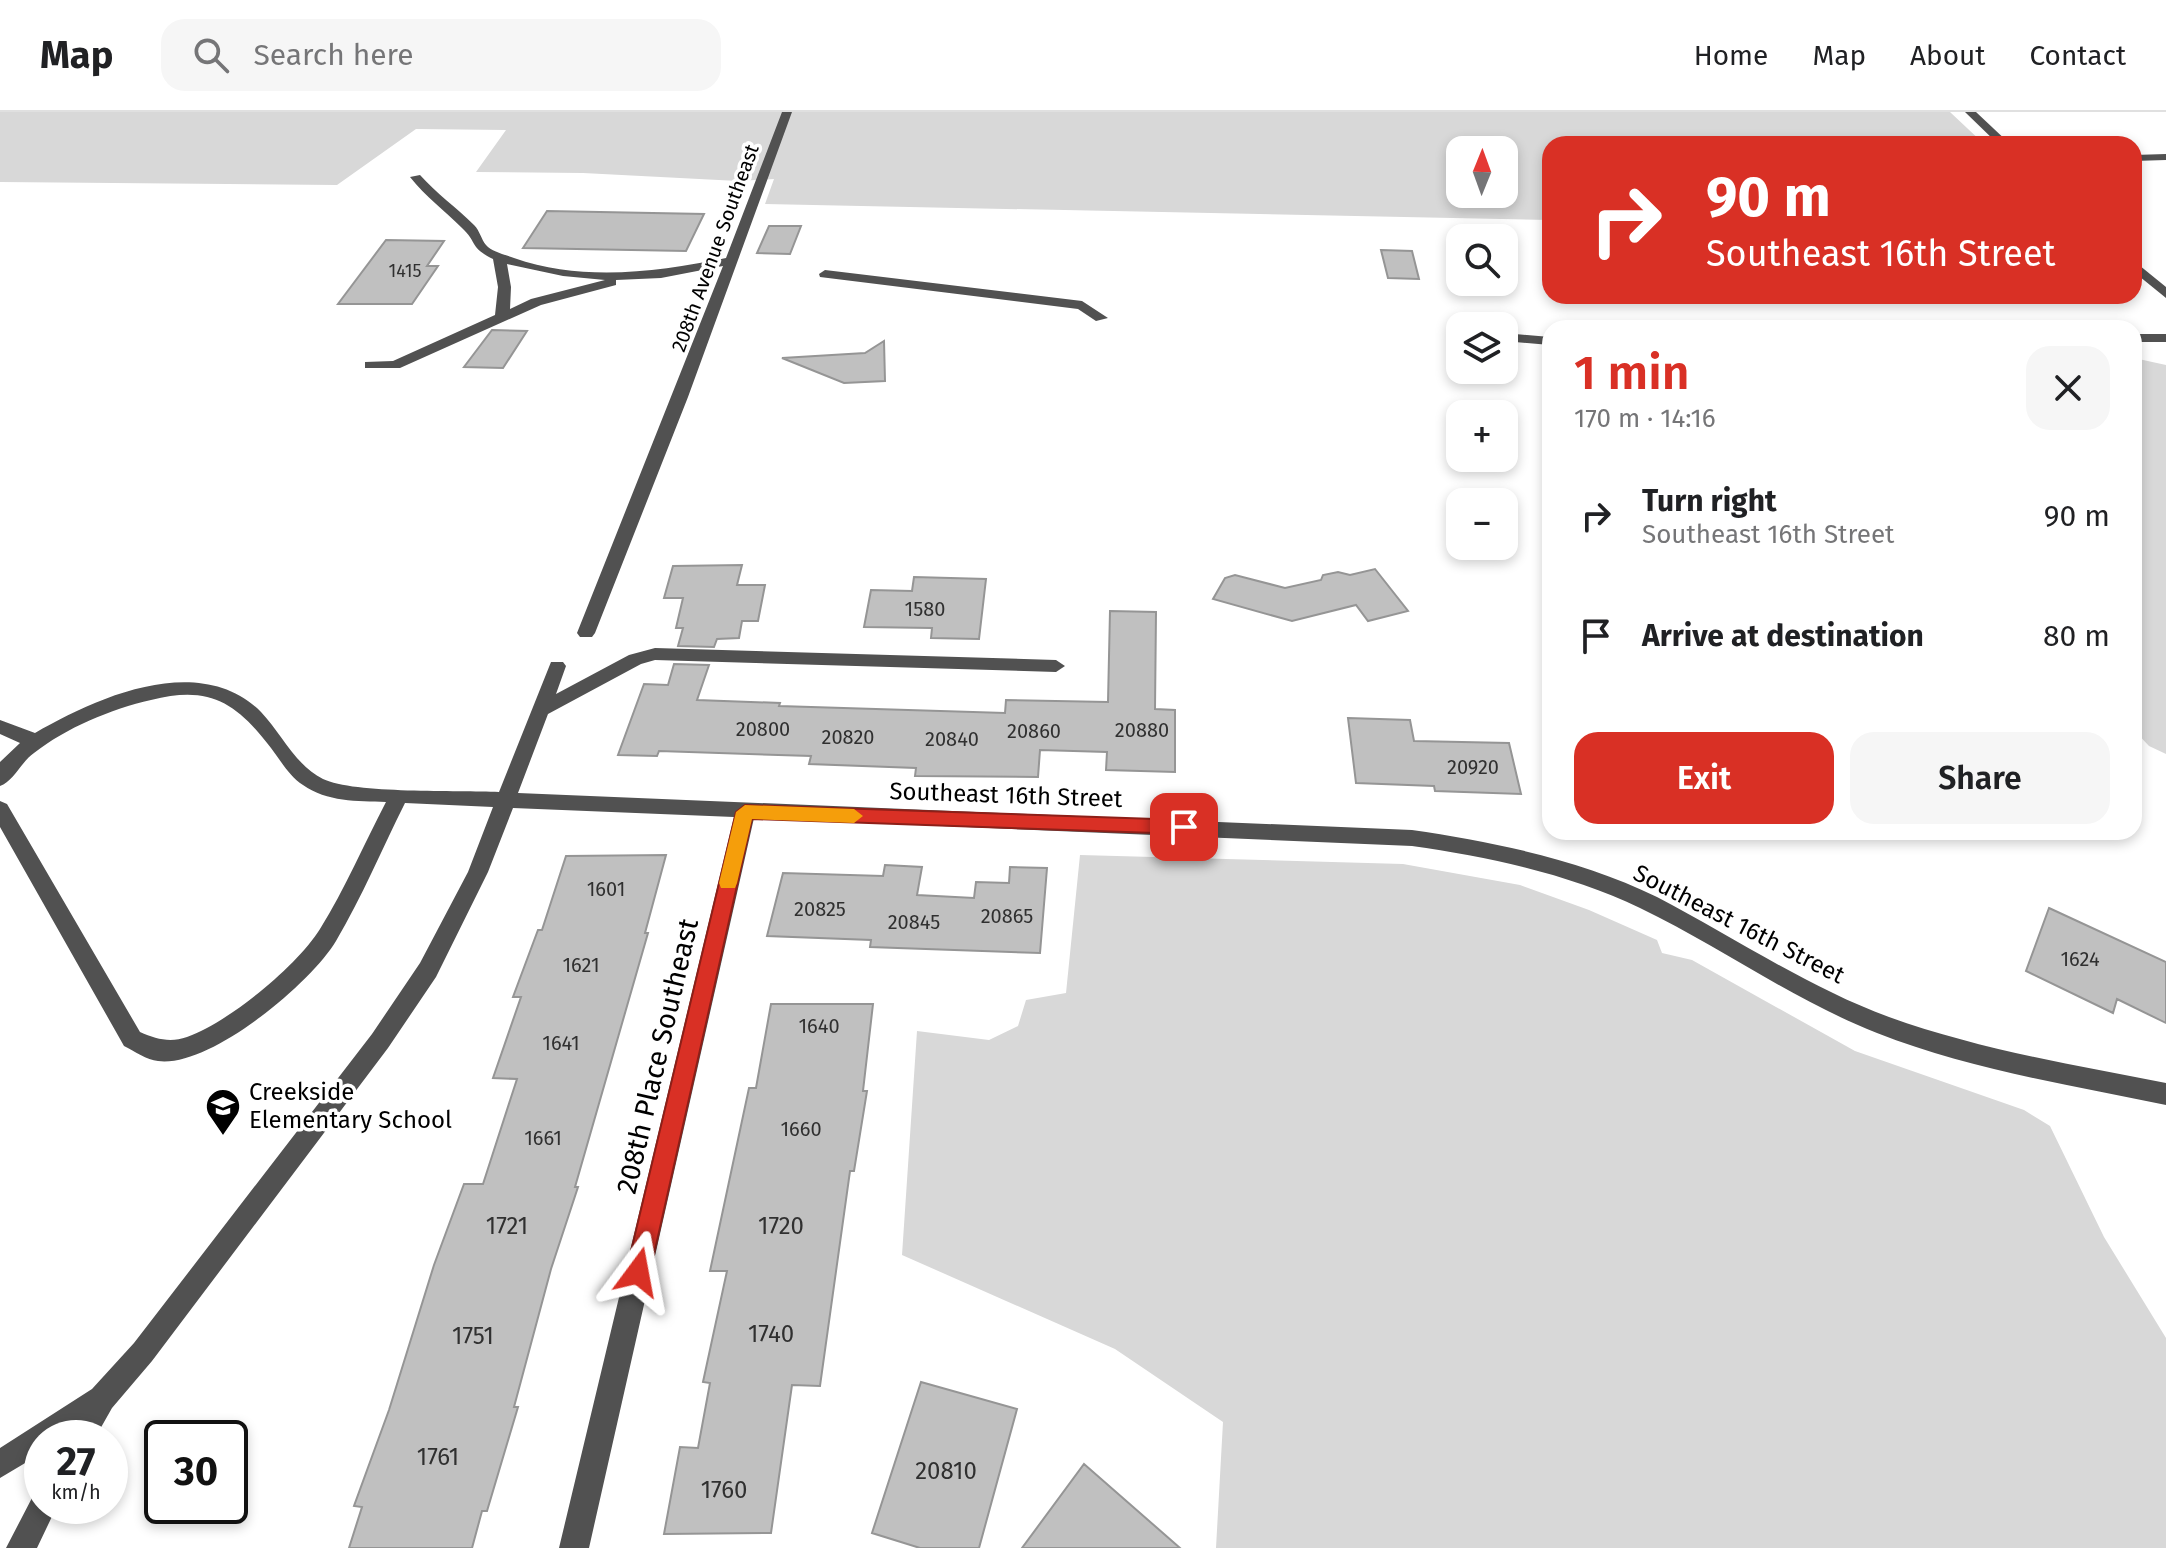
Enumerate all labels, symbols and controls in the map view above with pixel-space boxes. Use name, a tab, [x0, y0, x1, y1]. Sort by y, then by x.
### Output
search box	[161, 19, 721, 91]
text: Map	[40, 32, 113, 78]
icon: search	[189, 33, 233, 77]
text: Search here	[253, 37, 414, 73]
text: Home	[1694, 39, 1768, 72]
text: Map	[1812, 39, 1866, 72]
text: About	[1910, 39, 1985, 72]
text: Contact	[2029, 39, 2126, 72]
north arrow	[1446, 136, 1518, 208]
map controls	[1446, 136, 1518, 560]
street label: 208th Avenue Southeast	[666, 140, 764, 355]
text: 90 m	[1706, 164, 1831, 231]
icon: right	[1574, 168, 1678, 272]
button: search	[1446, 224, 1518, 296]
text: Southeast 16th Street	[1706, 232, 2056, 276]
house number: 1415	[388, 260, 422, 282]
button: layers	[1446, 312, 1518, 384]
text: 1 min	[1574, 344, 1690, 402]
button: close	[2026, 346, 2110, 430]
button: +	[1446, 400, 1518, 472]
text: 170 m · 14:16	[1574, 403, 1716, 434]
text: Turn right	[1642, 483, 1777, 519]
button: −	[1446, 488, 1518, 560]
icon: right	[1574, 494, 1618, 538]
text: 90 m	[2044, 498, 2110, 534]
text: Southeast 16th Street	[1642, 519, 1895, 550]
house number: 1580	[905, 597, 945, 621]
icon: arrive	[1574, 614, 1618, 658]
text: Arrive at destination	[1642, 618, 1924, 654]
text: 80 m	[2043, 618, 2110, 654]
house number: 20800	[736, 717, 790, 741]
house number: 20880	[1115, 718, 1169, 742]
house number: 20860	[1007, 719, 1061, 743]
house number: 20820	[822, 725, 874, 749]
house number: 20840	[925, 727, 979, 751]
button: Exit	[1574, 732, 1834, 824]
button: Share	[1850, 732, 2110, 824]
house number: 20920	[1447, 755, 1499, 779]
street label: Southeast 16th Street	[889, 777, 1123, 813]
pin	[1150, 793, 1218, 861]
icon: arrive	[1162, 805, 1206, 849]
street label: Southeast 16th Street	[1629, 859, 1849, 990]
house number: 1601	[587, 877, 625, 901]
house number: 20825	[794, 897, 846, 921]
house number: 20865	[981, 904, 1033, 928]
house number: 20845	[888, 910, 940, 934]
street label: 208th Place Southeast	[610, 915, 705, 1197]
house number: 1624	[2060, 947, 2100, 971]
house number: 1621	[562, 953, 600, 977]
house number: 1640	[798, 1014, 840, 1038]
house number: 1641	[542, 1031, 580, 1055]
place label: Creekside Elementary School	[249, 1078, 452, 1134]
school or university icon: Creekside Elementary School	[204, 1087, 242, 1137]
house number: 1660	[780, 1117, 822, 1141]
house number: 1661	[524, 1126, 562, 1150]
house number: 1721	[486, 1212, 528, 1240]
house number: 1720	[758, 1212, 804, 1240]
position arrow	[596, 1230, 680, 1314]
house number: 1740	[748, 1320, 794, 1348]
house number: 1751	[452, 1322, 494, 1350]
speed limit sign: 30	[144, 1420, 248, 1524]
text: 27	[57, 1438, 96, 1486]
house number: 1761	[417, 1443, 459, 1471]
house number: 20810	[915, 1457, 977, 1485]
house number: 1760	[701, 1476, 747, 1504]
text: km/h	[51, 1480, 101, 1504]

